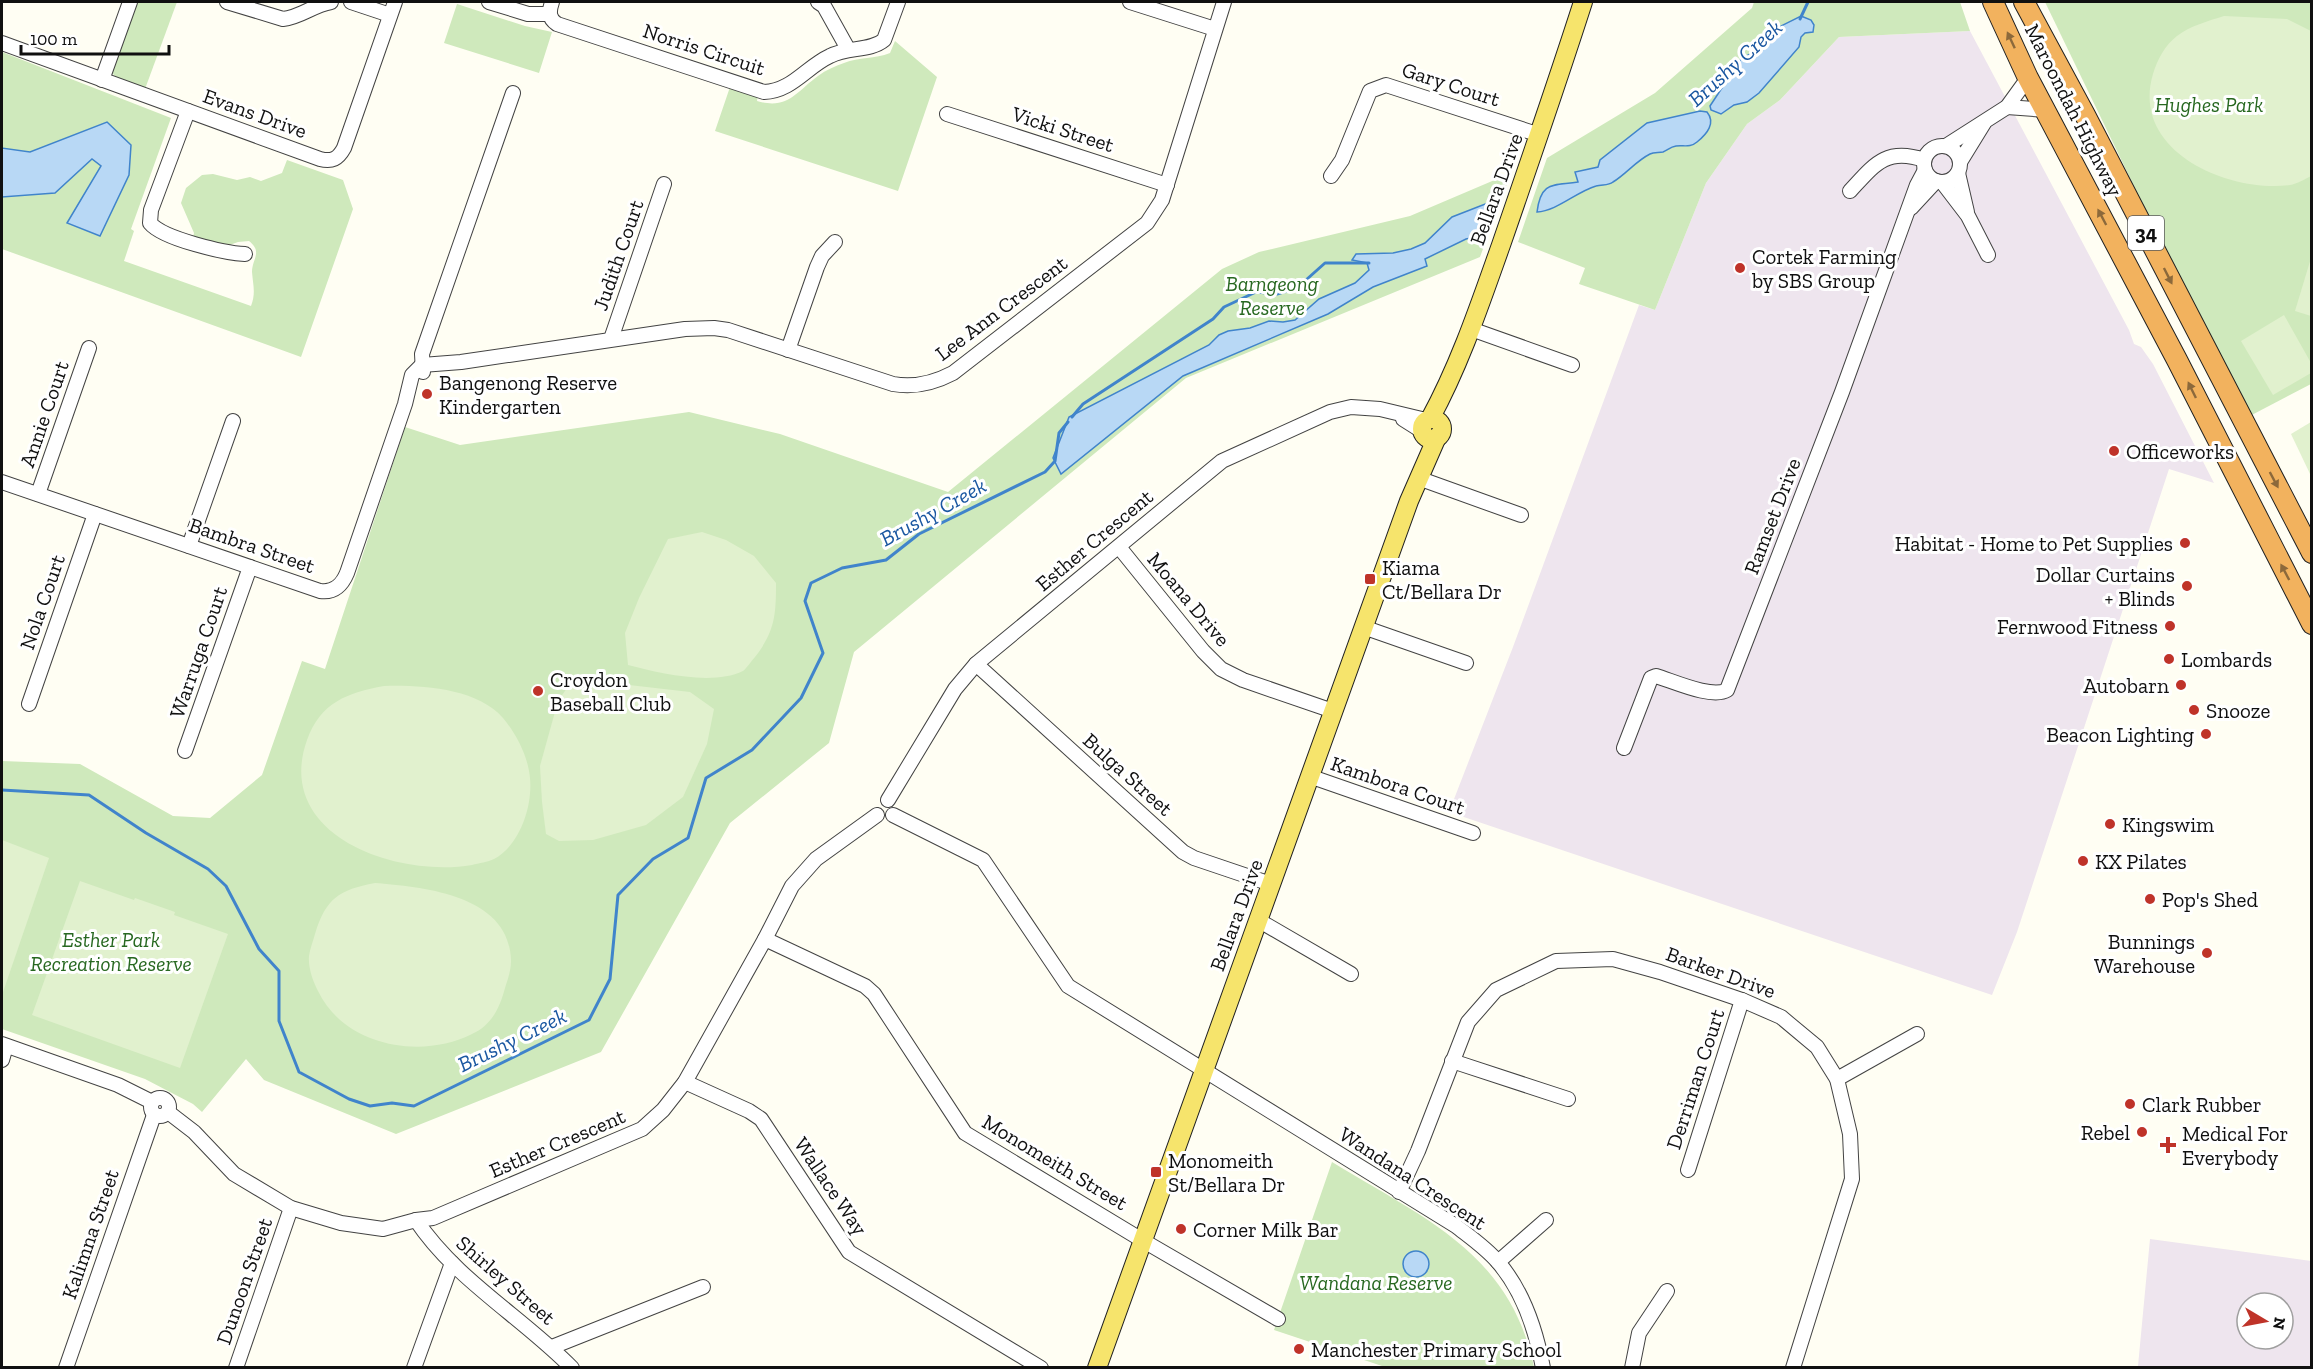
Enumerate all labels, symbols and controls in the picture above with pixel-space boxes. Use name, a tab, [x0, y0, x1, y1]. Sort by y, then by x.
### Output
water label: Brushy Creek	[1682, 14, 1788, 112]
scale bar	[21, 18, 170, 56]
street label: Norris Circuit	[640, 18, 768, 81]
street label: Maroondah Highway	[2020, 20, 2128, 201]
text: 100 m	[30, 28, 78, 50]
one-way arrow	[2006, 31, 2015, 48]
street label: Gary Court	[1399, 56, 1503, 112]
street label: Evans Drive	[200, 83, 310, 143]
park label: Hughes Park	[2155, 92, 2263, 117]
street label: Vicki Street	[1008, 100, 1117, 157]
street label: Bellara Drive	[1464, 130, 1528, 248]
street label: Judith Court	[587, 196, 649, 314]
one-way arrow	[2097, 208, 2107, 225]
road number: 34	[2128, 216, 2164, 250]
place label: Cortek Farming by SBS Group	[1751, 244, 1897, 293]
street label: Lee Ann Crescent	[930, 250, 1072, 366]
marker: Cortek Farming by SBS Group	[1733, 261, 1747, 275]
one-way arrow	[2163, 268, 2173, 285]
park label: Barngeong Reserve	[1226, 271, 1319, 320]
street label: Annie Court	[14, 357, 74, 471]
place label: Bangenong Reserve Kindergarten	[439, 370, 617, 419]
one-way arrow	[2187, 381, 2197, 398]
marker: Bangenong Reserve Kindergarten	[420, 387, 434, 401]
place label: Officeworks	[2126, 439, 2234, 464]
marker: Officeworks	[2107, 444, 2121, 458]
street label: Ramset Drive	[1738, 454, 1806, 578]
water label: Brushy Creek	[875, 472, 991, 552]
one-way arrow	[2269, 472, 2279, 489]
street label: Esther Crescent	[1030, 484, 1158, 596]
street label: Bambra Street	[186, 512, 318, 578]
place label: Habitat - Home to Pet Supplies	[1895, 531, 2173, 556]
marker: Habitat - Home to Pet Supplies	[2178, 536, 2192, 550]
street label: Moana Drive	[1142, 547, 1236, 651]
street label: Nola Court	[14, 551, 70, 653]
place label: Kiama Ct/Bellara Dr	[1382, 555, 1502, 604]
place label: Dollar Curtains + Blinds	[2036, 562, 2175, 611]
one-way arrow	[2280, 563, 2290, 580]
marker: Kiama Ct/Bellara Dr	[1363, 572, 1377, 586]
marker: Dollar Curtains + Blinds	[2180, 579, 2194, 593]
street label: Warruga Court	[164, 583, 232, 721]
place label: Fernwood Fitness	[1997, 614, 2158, 639]
marker: Fernwood Fitness	[2163, 619, 2177, 633]
place label: Lombards	[2181, 647, 2272, 672]
marker: Lombards	[2162, 652, 2176, 666]
place label: Croydon Baseball Club	[550, 667, 671, 716]
place label: Autobarn	[2083, 673, 2169, 698]
marker: Autobarn	[2174, 678, 2188, 692]
marker: Croydon Baseball Club	[531, 684, 545, 698]
place label: Snooze	[2206, 698, 2271, 723]
marker: Snooze	[2187, 703, 2201, 717]
place label: Beacon Lighting	[2046, 722, 2194, 747]
street label: Bulga Street	[1078, 727, 1178, 821]
marker: Beacon Lighting	[2199, 727, 2213, 741]
street label: Kambora Court	[1328, 750, 1469, 820]
place label: Kingswim	[2122, 812, 2214, 837]
marker: Kingswim	[2103, 817, 2117, 831]
place label: KX Pilates	[2095, 849, 2187, 874]
marker: KX Pilates	[2076, 854, 2090, 868]
street label: Bellara Drive	[1204, 856, 1268, 974]
place label: Pop's Shed	[2162, 887, 2258, 912]
marker: Pop's Shed	[2143, 892, 2157, 906]
park label: Esther Park Recreation Reserve	[30, 927, 192, 976]
place label: Bunnings Warehouse	[2094, 929, 2195, 978]
street label: Barker Drive	[1663, 941, 1779, 1003]
marker: Bunnings Warehouse	[2200, 946, 2214, 960]
water label: Brushy Creek	[453, 1002, 571, 1078]
street label: Derriman Court	[1661, 1006, 1730, 1152]
place label: Clark Rubber	[2142, 1092, 2262, 1117]
marker: Clark Rubber	[2123, 1097, 2137, 1111]
street label: Esther Crescent	[485, 1103, 629, 1183]
street label: Monomeith Street	[978, 1109, 1132, 1215]
place label: Rebel	[2081, 1120, 2130, 1145]
street label: Wandana Crescent	[1335, 1121, 1491, 1235]
place label: Medical For Everybody	[2182, 1121, 2288, 1170]
marker: Rebel	[2135, 1125, 2149, 1139]
street label: Wallace Way	[789, 1132, 873, 1240]
marker: Medical For Everybody	[2159, 1136, 2177, 1154]
place label: Monomeith St/Bellara Dr	[1168, 1148, 1285, 1197]
marker: Monomeith St/Bellara Dr	[1149, 1165, 1163, 1179]
street label: Kalimna Street	[56, 1166, 124, 1302]
street label: Dunoon Street	[211, 1214, 277, 1348]
place label: Corner Milk Bar	[1193, 1217, 1339, 1242]
marker: Corner Milk Bar	[1174, 1222, 1188, 1236]
street label: Shirley Street	[451, 1230, 561, 1330]
park label: Wandana Reserve	[1300, 1270, 1452, 1295]
north arrow	[2235, 1291, 2295, 1351]
text: N	[2269, 1316, 2290, 1331]
place label: Manchester Primary School	[1311, 1337, 1562, 1362]
marker: Manchester Primary School	[1292, 1342, 1306, 1356]

